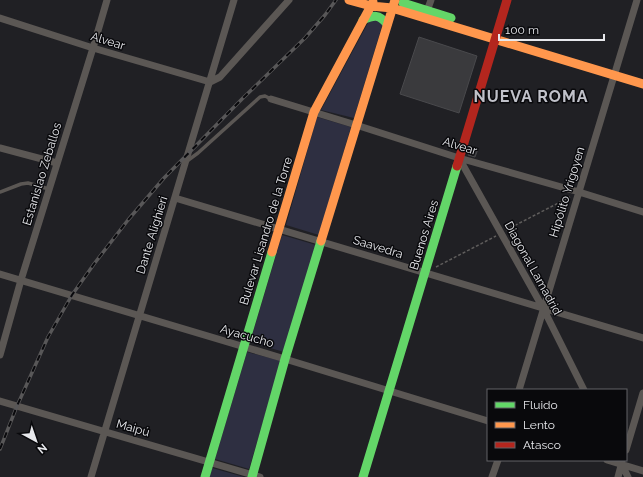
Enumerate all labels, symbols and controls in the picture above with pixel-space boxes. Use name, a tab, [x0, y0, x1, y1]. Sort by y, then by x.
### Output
scale bar	[499, 16, 604, 42]
text: 100 m	[505, 23, 539, 37]
street label: Alvear	[89, 29, 128, 53]
district label: NUEVA ROMA	[473, 87, 589, 106]
street label: Estanislao Zeballos	[20, 121, 64, 227]
street label: Alvear	[441, 134, 480, 158]
street label: Hipólito Yrigoyen	[547, 145, 587, 239]
street label: Bulevar Lisandro de la Torre	[237, 155, 295, 307]
street label: Dante Alighieri	[134, 194, 170, 276]
street label: Buenos Aires	[407, 198, 441, 272]
street label: Diagonal Lamadrid	[502, 219, 564, 317]
street label: Saavedra	[351, 233, 405, 261]
street label: Ayacucho	[219, 322, 275, 350]
legend	[487, 389, 627, 461]
text: Fluido	[523, 398, 558, 412]
street label: Maipú	[115, 417, 151, 439]
text: Lento	[523, 418, 555, 432]
north arrow	[16, 421, 56, 461]
text: Atasco	[523, 438, 561, 452]
text: N	[35, 441, 50, 456]

